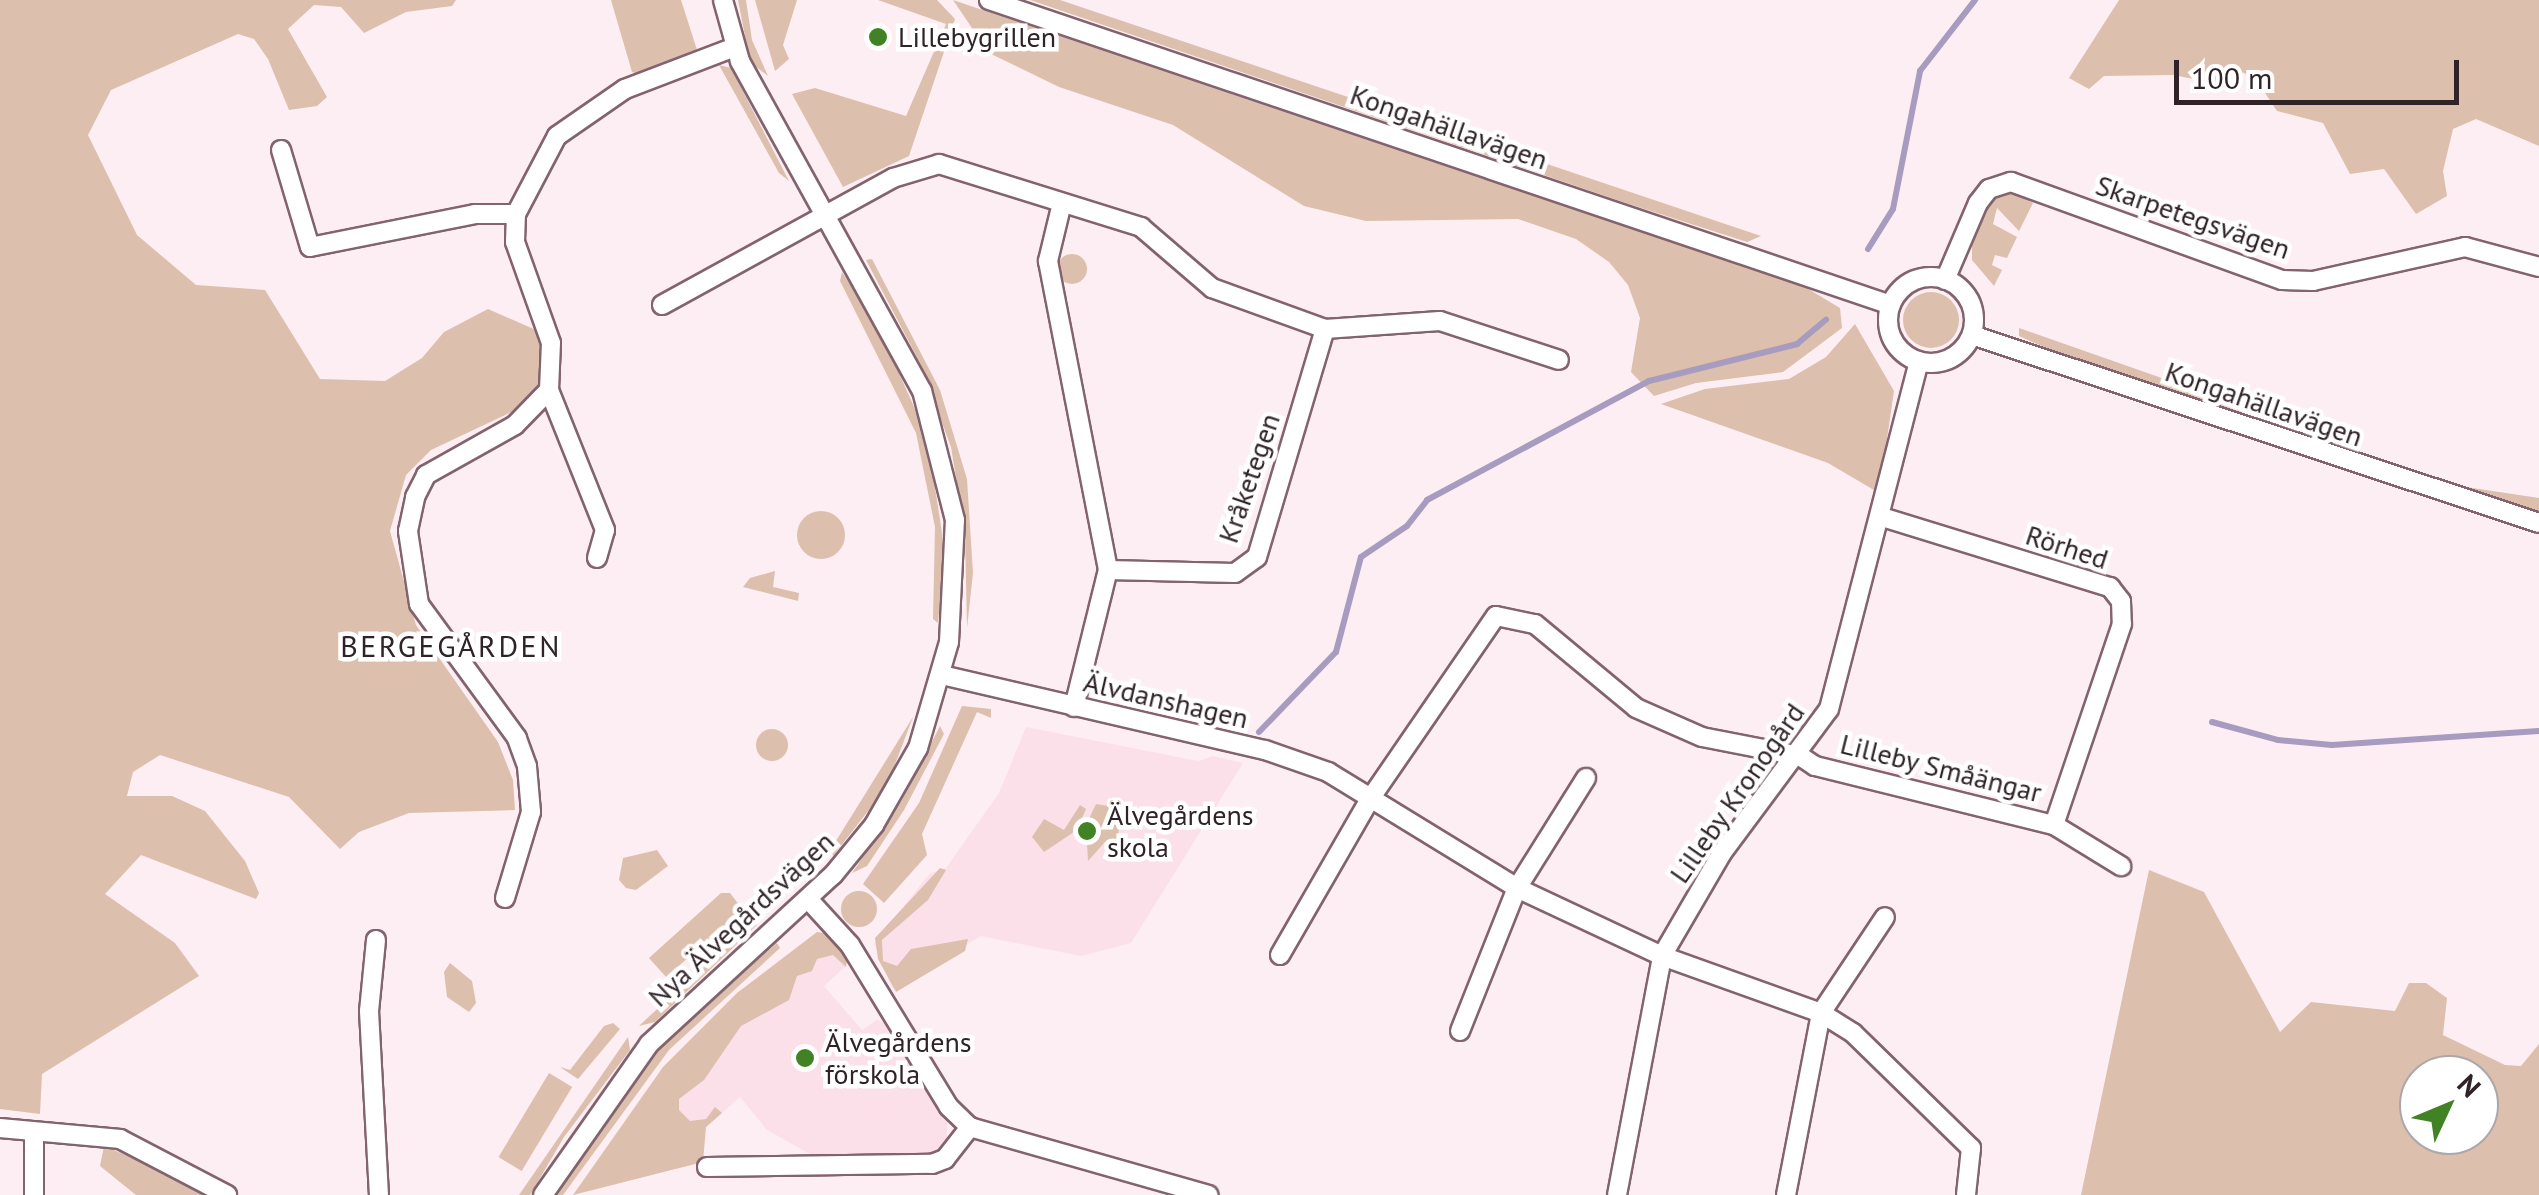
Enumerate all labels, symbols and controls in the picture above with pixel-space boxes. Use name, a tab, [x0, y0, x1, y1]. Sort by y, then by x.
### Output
place label: Lillebygrillen	[898, 20, 1056, 54]
marker: Lillebygrillen	[867, 26, 889, 48]
scale bar	[2179, 40, 2464, 102]
text: 100 m	[2191, 58, 2272, 97]
street label: Kongahällavägen	[1346, 78, 1552, 176]
street label: Skarpetegsvägen	[2092, 168, 2294, 266]
street label: Kongahällavägen	[2161, 355, 2367, 453]
street label: Kråketegen	[1211, 409, 1287, 547]
street label: Rörhed	[2022, 518, 2112, 576]
district label: BERGEGÅRDEN	[340, 628, 562, 664]
street label: Älvdanshagen	[1080, 665, 1252, 735]
street label: Lilleby Kronogård	[1662, 696, 1812, 890]
street label: Lilleby Småängar	[1837, 727, 2045, 809]
place label: Älvegårdens skola	[1107, 798, 1253, 864]
marker: Älvegårdens skola	[1076, 820, 1098, 842]
street label: Nya Älvegårdsvägen	[641, 824, 841, 1014]
place label: Älvegårdens förskola	[825, 1025, 971, 1091]
marker: Älvegårdens förskola	[794, 1047, 816, 1069]
north arrow	[2399, 1055, 2499, 1155]
text: N	[2450, 1066, 2489, 1105]

